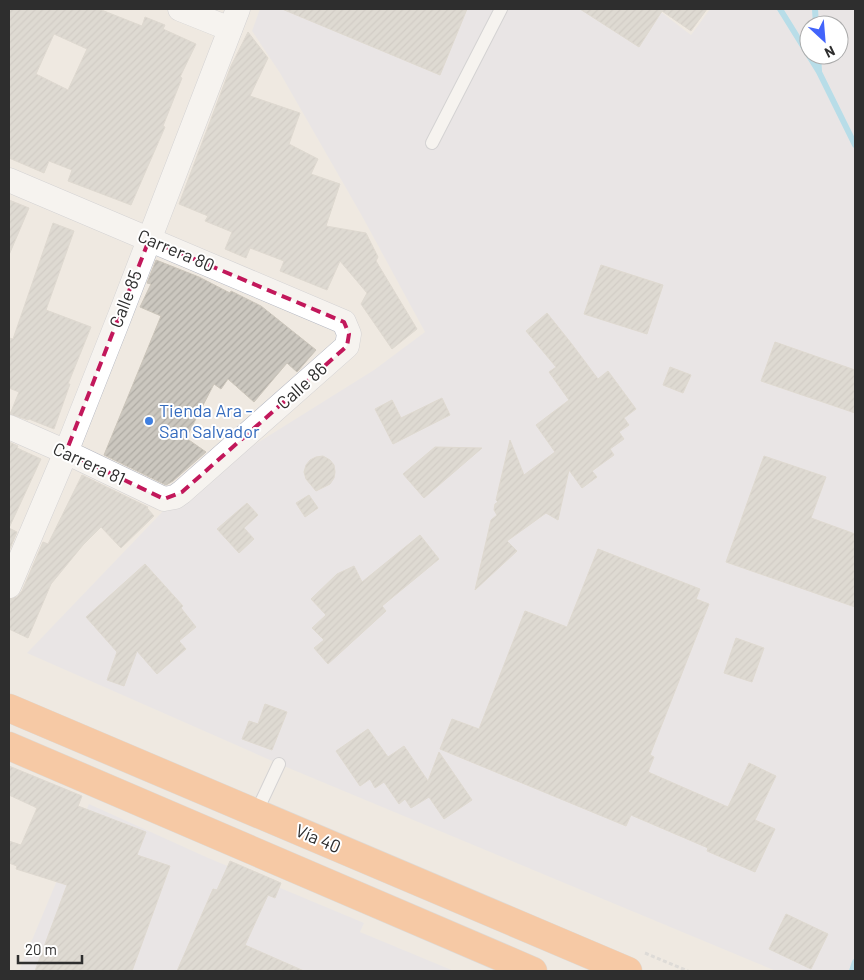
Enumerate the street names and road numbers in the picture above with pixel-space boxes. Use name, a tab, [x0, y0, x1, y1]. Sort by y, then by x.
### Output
street label: Carrera 80	[135, 224, 218, 276]
street label: Calle 85	[104, 267, 146, 331]
street label: Calle 86	[272, 357, 331, 414]
street label: Carrera 81	[50, 437, 129, 489]
street label: Vía 40	[292, 819, 344, 857]

